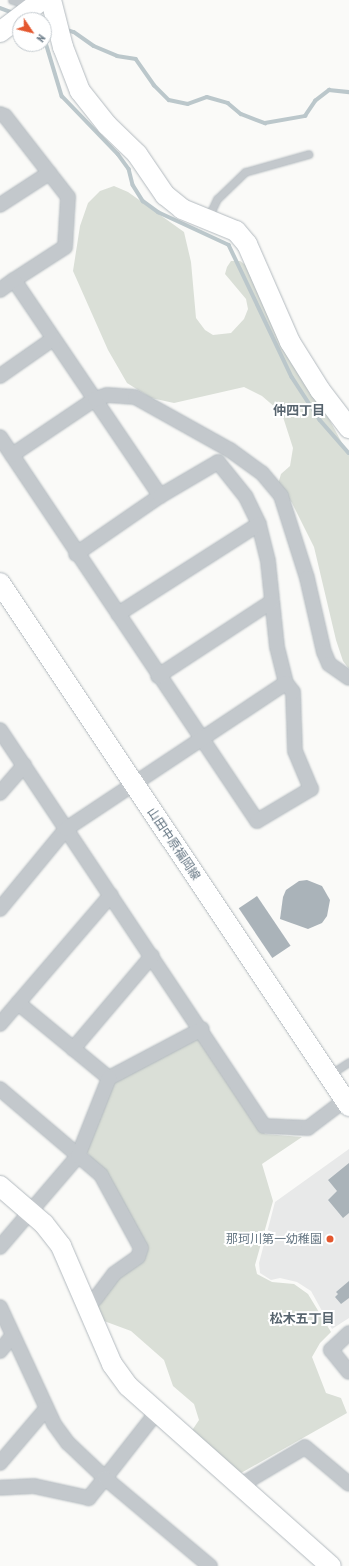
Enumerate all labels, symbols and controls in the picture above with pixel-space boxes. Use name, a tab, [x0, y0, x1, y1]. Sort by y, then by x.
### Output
north arrow	[12, 12, 52, 52]
text: N	[34, 32, 48, 45]
district label: 仲四丁目	[273, 403, 325, 419]
street label: 山田中原福岡線	[145, 805, 203, 883]
place label: 那珂川第一幼稚園	[226, 1232, 322, 1246]
marker: 那珂川第一幼稚園	[325, 1234, 335, 1244]
district label: 松木五丁目	[270, 1311, 334, 1327]

